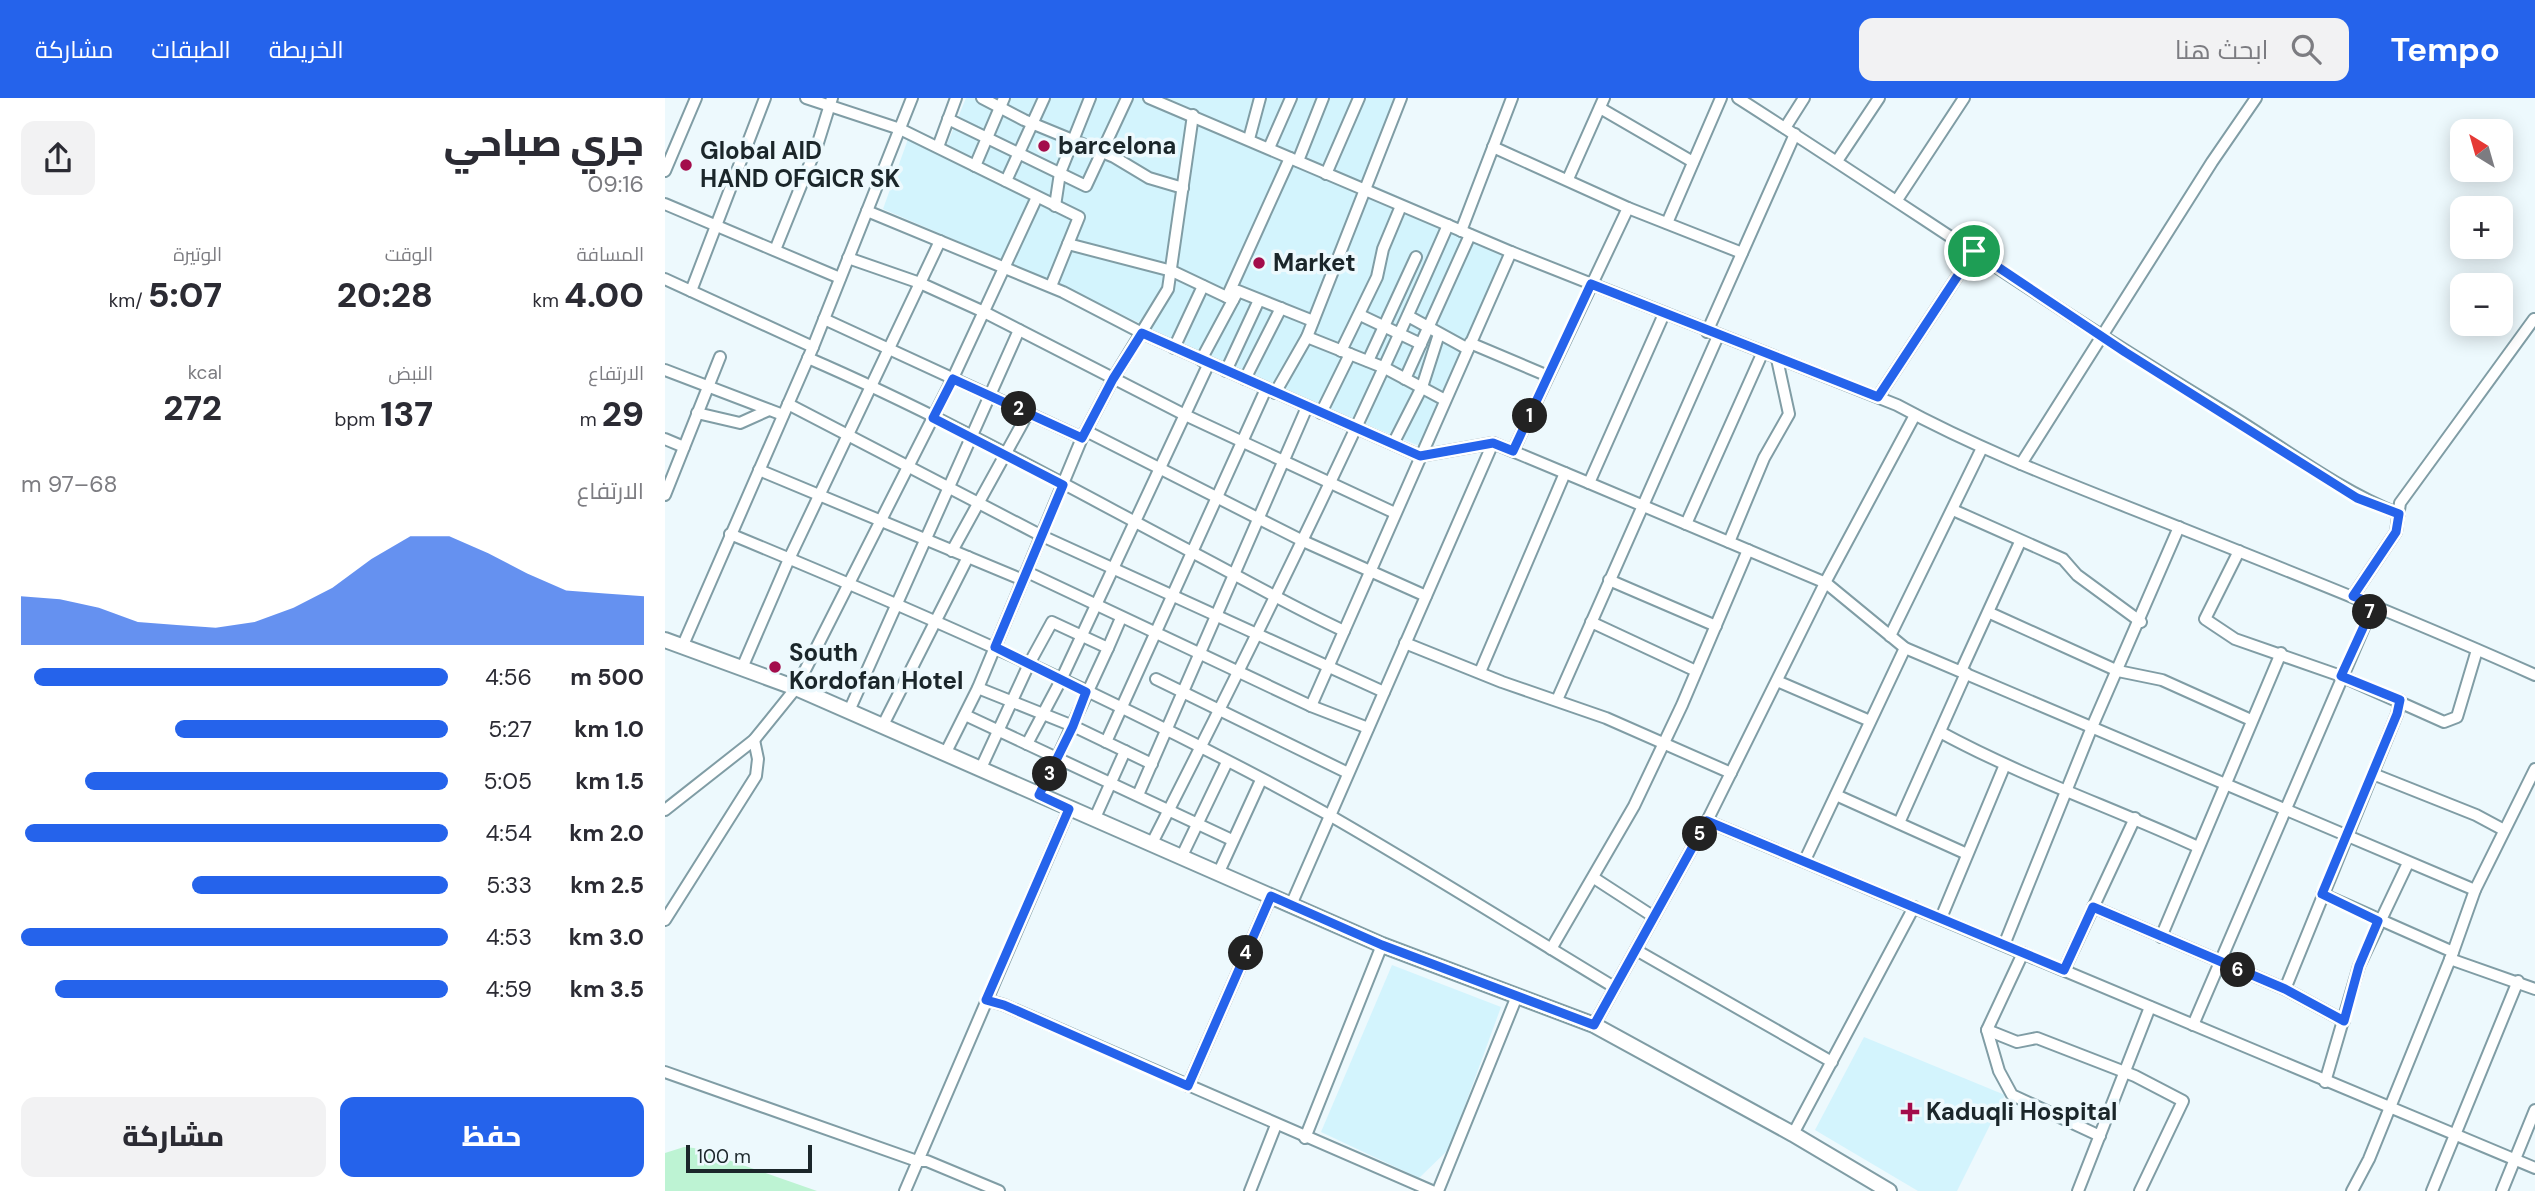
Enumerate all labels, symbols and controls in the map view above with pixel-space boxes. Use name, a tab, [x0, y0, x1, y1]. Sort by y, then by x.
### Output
search box	[1859, 18, 2349, 81]
text: Tempo	[2391, 28, 2500, 71]
icon: search	[2287, 30, 2325, 68]
text: ابحث هنا	[2175, 33, 2269, 67]
text: مشاركة	[35, 34, 113, 65]
text: الطبقات	[151, 34, 231, 65]
text: الخريطة	[269, 34, 344, 65]
text: جري صباحي	[444, 118, 644, 168]
north arrow	[2450, 119, 2513, 182]
map controls	[2450, 119, 2513, 336]
button: share	[21, 121, 95, 195]
place label: barcelona	[1058, 130, 1176, 161]
place label: Global AID HAND OFGICR SK	[700, 135, 901, 194]
marker: barcelona	[1036, 138, 1052, 154]
marker: Global AID HAND OFGICR SK	[678, 157, 694, 173]
text: 09:16	[588, 169, 644, 199]
button: +	[2450, 196, 2513, 259]
pin	[1944, 221, 2004, 281]
icon: arrive	[1955, 232, 1993, 270]
text: الوتيرة	[173, 242, 222, 267]
text: الوقت	[385, 242, 433, 267]
text: المسافة	[576, 242, 644, 267]
place label: Market	[1273, 247, 1356, 278]
marker: Market	[1251, 255, 1267, 271]
text: 5:07	[148, 272, 222, 318]
text: 20:28	[337, 272, 433, 318]
text: 4.00	[564, 272, 644, 318]
button: −	[2450, 273, 2513, 336]
text: /km	[109, 288, 148, 313]
text: km	[532, 288, 564, 313]
text: kcal	[188, 360, 222, 385]
text: النبض	[388, 361, 433, 386]
text: الارتفاع	[588, 361, 644, 386]
text: 272	[163, 385, 222, 431]
text: 137	[380, 391, 433, 437]
text: 29	[602, 391, 644, 437]
pin: 2	[1001, 392, 1037, 426]
text: 2	[1013, 396, 1024, 421]
pin: 1	[1513, 398, 1547, 434]
text: 1	[1526, 403, 1533, 428]
text: bpm	[335, 407, 380, 432]
text: m	[580, 407, 602, 432]
text: 68–97 m	[21, 469, 118, 499]
text: الارتفاع	[577, 476, 644, 506]
pin: 7	[2353, 594, 2387, 630]
text: 7	[2364, 599, 2375, 624]
place label: South Kordofan Hotel	[789, 637, 963, 696]
marker: South Kordofan Hotel	[767, 659, 783, 675]
text: 4:56	[485, 662, 532, 692]
text: 500 m	[570, 662, 644, 692]
text: 5:27	[488, 714, 532, 744]
text: 1.0 km	[574, 714, 644, 744]
pin: 3	[1033, 756, 1067, 792]
text: 3	[1044, 761, 1055, 786]
text: 5:05	[484, 766, 532, 796]
text: 1.5 km	[575, 766, 644, 796]
pin: 5	[1683, 816, 1717, 852]
text: 4:54	[485, 818, 532, 848]
text: 2.0 km	[569, 818, 644, 848]
text: 5	[1694, 821, 1705, 846]
text: 5:33	[486, 870, 532, 900]
text: 2.5 km	[570, 870, 644, 900]
text: 4:53	[486, 922, 532, 952]
text: 3.0 km	[569, 922, 644, 952]
pin: 4	[1229, 936, 1263, 970]
text: 4	[1239, 940, 1252, 965]
pin: 6	[2221, 952, 2255, 988]
text: 6	[2231, 957, 2244, 982]
text: 4:59	[486, 974, 532, 1004]
text: 3.5 km	[570, 974, 644, 1004]
place label: Kaduqli Hospital	[1926, 1096, 2117, 1127]
button: مشاركة	[21, 1097, 326, 1177]
button: حفظ	[340, 1097, 644, 1177]
marker: Kaduqli Hospital	[1900, 1102, 1920, 1122]
scale bar	[686, 1142, 812, 1174]
text: 100 m	[697, 1144, 751, 1169]

